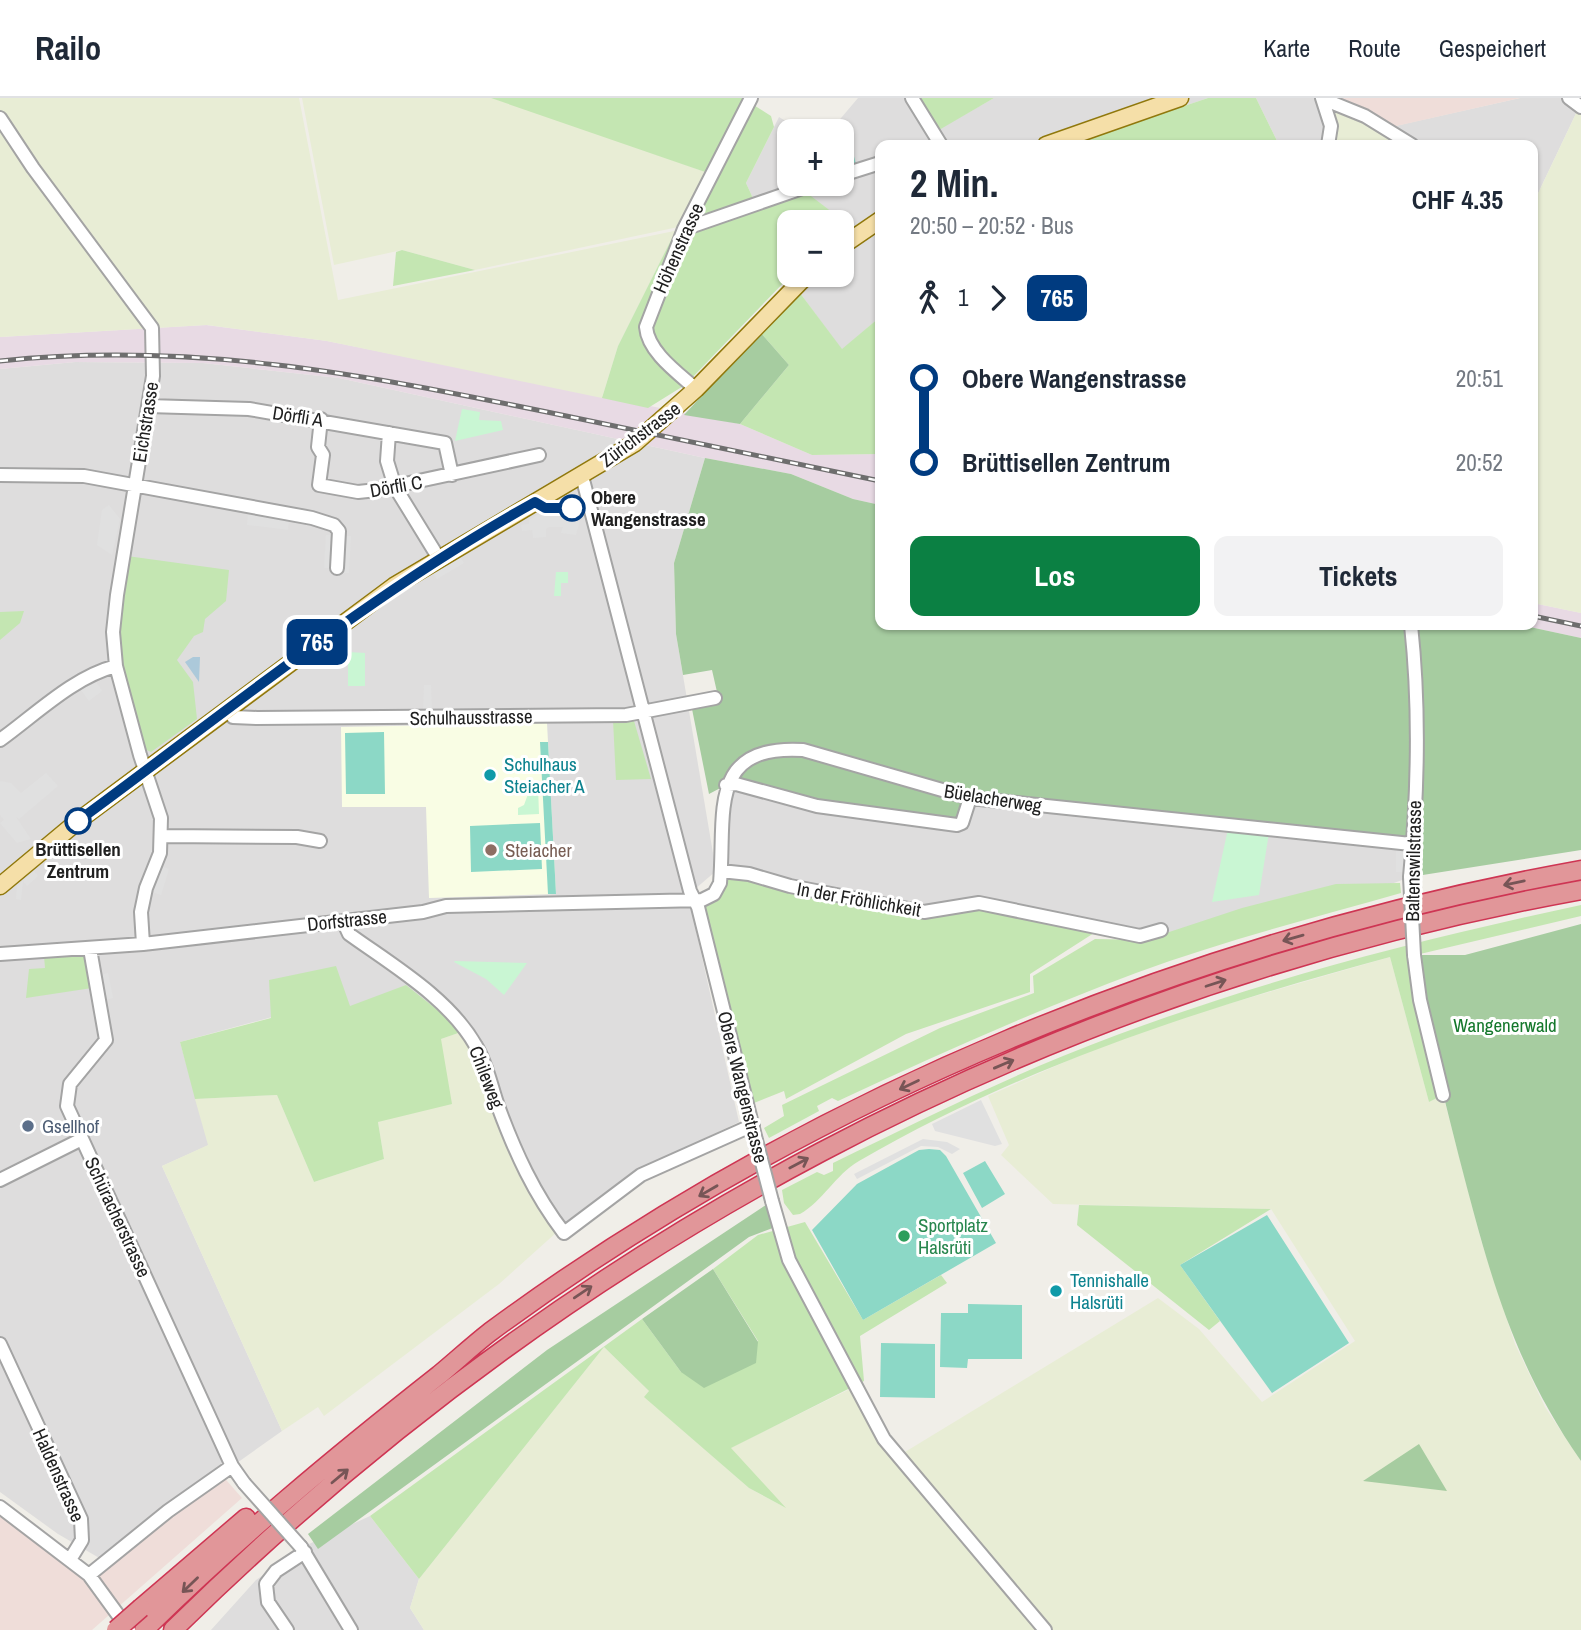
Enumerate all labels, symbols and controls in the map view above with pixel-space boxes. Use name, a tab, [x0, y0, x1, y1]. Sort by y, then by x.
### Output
text: Railo	[35, 26, 101, 70]
text: Karte	[1263, 32, 1310, 64]
text: Route	[1348, 32, 1401, 64]
text: Gespeichert	[1439, 32, 1546, 64]
map controls	[777, 119, 854, 287]
button: +	[777, 119, 854, 196]
text: 2 Min.	[910, 158, 998, 209]
text: CHF 4.35	[1412, 182, 1503, 217]
street label: Höhenstrasse	[647, 199, 709, 297]
button: −	[777, 210, 854, 287]
text: 20:50 – 20:52 · Bus	[910, 210, 1074, 241]
icon: walk	[910, 279, 948, 317]
icon: forward	[979, 279, 1017, 317]
text: 1	[958, 282, 969, 313]
text: 765	[1041, 282, 1073, 314]
text: Obere Wangenstrasse	[962, 361, 1186, 396]
text: 20:51	[1456, 363, 1503, 394]
street label: Eichstrasse	[126, 380, 164, 464]
street label: Zürichstrasse	[594, 395, 686, 473]
street label: Dörfli A	[271, 399, 326, 433]
text: Brüttisellen Zentrum	[962, 445, 1171, 480]
text: 20:52	[1456, 447, 1503, 478]
street label: Dörfli C	[368, 469, 424, 503]
place label: Obere Wangenstrasse	[591, 484, 706, 532]
marker: Obere Wangenstrasse	[559, 495, 585, 521]
button: Los	[910, 536, 1200, 616]
button: Tickets	[1214, 536, 1503, 616]
line badge: 765	[277, 619, 357, 665]
text: 765	[301, 626, 333, 658]
street label: Schulhausstrasse	[409, 703, 533, 731]
place label: Schulhaus Steiacher A	[504, 751, 585, 799]
marker: Schulhaus Steiacher A	[482, 767, 498, 783]
street label: Büelacherweg	[942, 777, 1044, 819]
street label: Baltenswilstrasse	[1399, 800, 1427, 922]
marker: Brüttisellen Zentrum	[65, 808, 91, 834]
place label: Brüttisellen Zentrum	[35, 836, 121, 884]
place label: Steiacher	[505, 837, 573, 863]
marker: Steiacher	[483, 842, 499, 858]
street label: In der Fröhlichkeit	[795, 875, 924, 923]
one-way arrow	[1503, 876, 1526, 890]
street label: Dorfstrasse	[306, 903, 388, 937]
one-way arrow	[1283, 932, 1305, 945]
one-way arrow	[1205, 976, 1227, 988]
street label: Obere Wangenstrasse	[712, 1009, 774, 1165]
park label: Wangenerwald	[1453, 1012, 1557, 1038]
street label: Chileweg	[463, 1042, 511, 1112]
one-way arrow	[992, 1057, 1014, 1070]
one-way arrow	[899, 1079, 920, 1092]
place label: Gsellhof	[42, 1113, 100, 1139]
marker: Gsellhof	[20, 1118, 36, 1134]
street label: Schüracherstrasse	[79, 1153, 157, 1281]
one-way arrow	[788, 1156, 809, 1169]
one-way arrow	[698, 1185, 719, 1198]
place label: Sportplatz Halsrüti	[918, 1212, 988, 1260]
marker: Sportplatz Halsrüti	[896, 1228, 912, 1244]
place label: Tennishalle Halsrüti	[1070, 1267, 1149, 1315]
marker: Tennishalle Halsrüti	[1048, 1283, 1064, 1299]
one-way arrow	[573, 1285, 592, 1300]
street label: Haldenstrasse	[27, 1424, 91, 1526]
one-way arrow	[330, 1468, 348, 1483]
one-way arrow	[182, 1577, 199, 1594]

